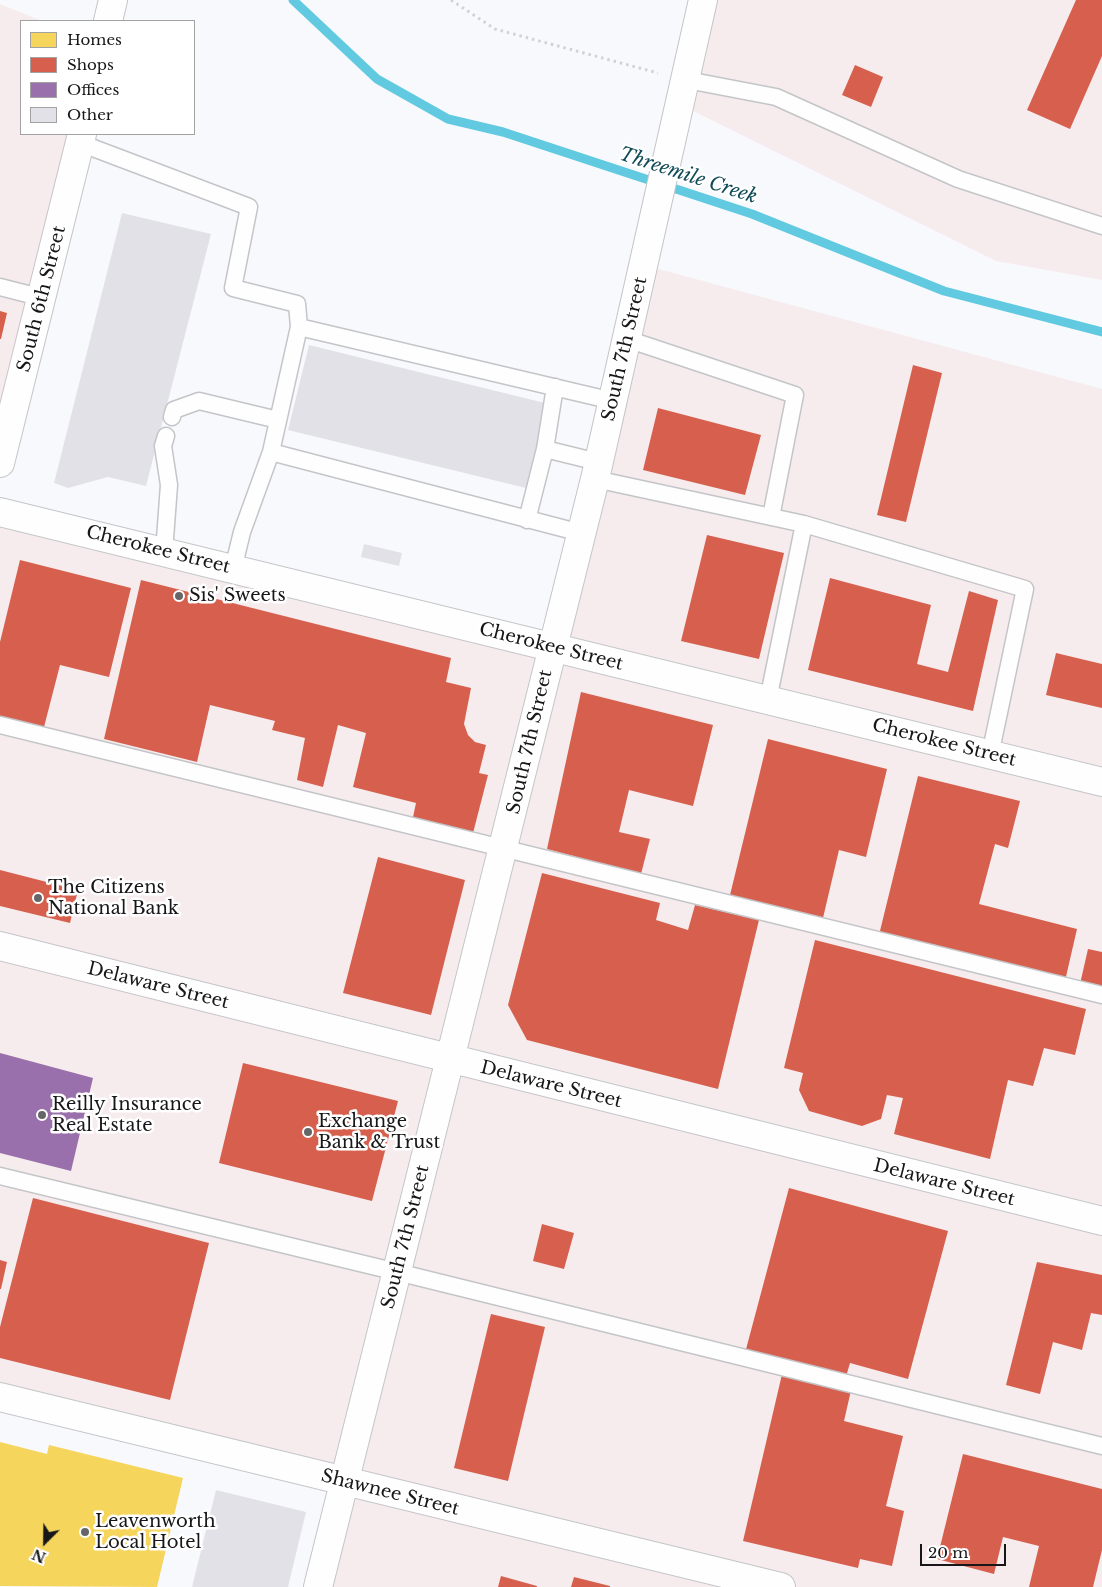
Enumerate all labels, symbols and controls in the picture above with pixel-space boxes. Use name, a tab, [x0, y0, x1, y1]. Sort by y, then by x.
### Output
legend	[20, 20, 195, 135]
text: Homes	[67, 30, 122, 49]
text: Shops	[67, 55, 114, 74]
text: Offices	[67, 80, 119, 99]
text: Other	[67, 105, 113, 124]
water label: Threemile Creek	[616, 143, 760, 209]
street label: South 6th Street	[13, 224, 71, 374]
street label: South 7th Street	[598, 275, 652, 423]
street label: Cherokee Street	[84, 522, 232, 578]
place label: Sis' Sweets	[189, 585, 286, 607]
marker: Sis' Sweets	[173, 590, 185, 602]
street label: Cherokee Street	[477, 619, 625, 675]
street label: South 7th Street	[503, 668, 557, 816]
street label: Cherokee Street	[870, 715, 1018, 771]
place label: The Citizens National Bank	[48, 877, 179, 920]
marker: The Citizens National Bank	[32, 892, 44, 904]
street label: Delaware Street	[85, 958, 231, 1014]
street label: Delaware Street	[478, 1057, 624, 1113]
place label: Reilly Insurance Real Estate	[52, 1094, 202, 1136]
marker: Reilly Insurance Real Estate	[36, 1109, 48, 1121]
place label: Exchange Bank & Trust	[318, 1111, 440, 1154]
marker: Exchange Bank & Trust	[302, 1126, 314, 1138]
street label: Delaware Street	[871, 1155, 1017, 1211]
street label: South 7th Street	[378, 1163, 434, 1311]
street label: Shawnee Street	[319, 1465, 461, 1521]
place label: Leavenworth Local Hotel	[95, 1511, 216, 1554]
north arrow	[20, 1517, 70, 1567]
marker: Leavenworth Local Hotel	[79, 1526, 91, 1538]
scale bar	[922, 1534, 1008, 1566]
text: 20 m	[928, 1543, 968, 1562]
text: N	[30, 1545, 49, 1567]

